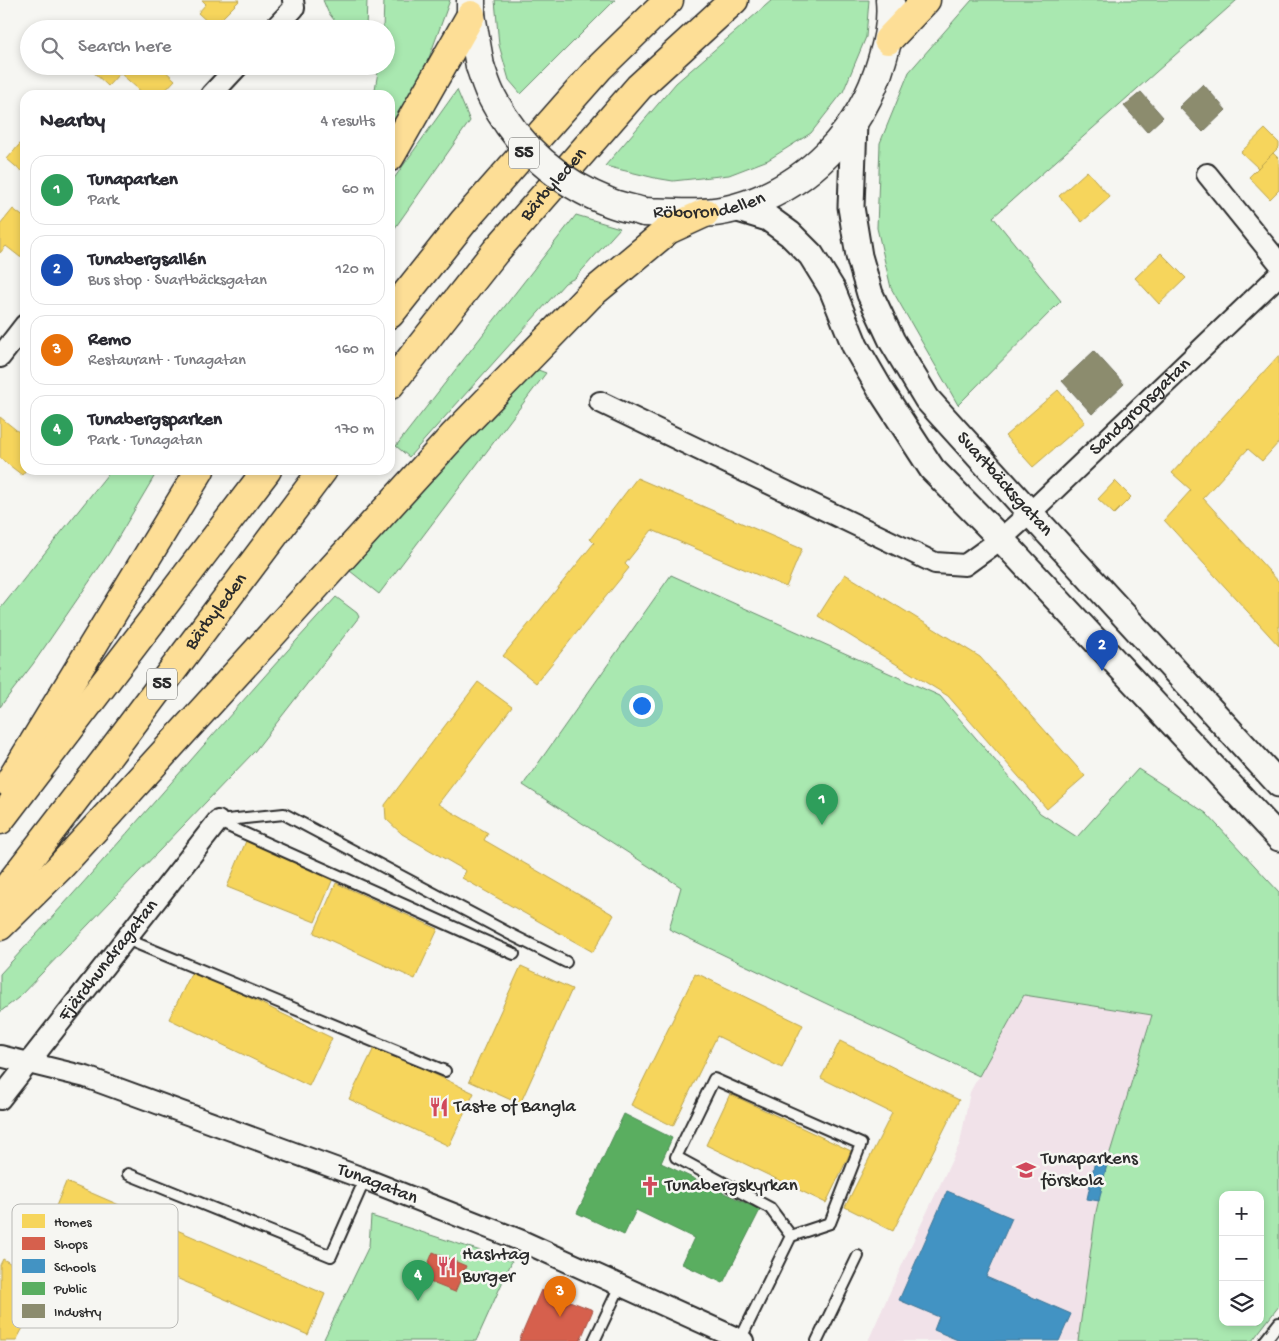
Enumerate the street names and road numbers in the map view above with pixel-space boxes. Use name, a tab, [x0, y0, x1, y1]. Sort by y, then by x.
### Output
road number: 55	[509, 138, 539, 168]
street label: Bärbyleden	[515, 143, 592, 227]
street label: Röborondellen	[653, 187, 769, 225]
street label: Sandgropsgatan	[1085, 353, 1196, 461]
street label: Svartbäcksgatan	[951, 427, 1058, 542]
street label: Bärbyleden	[180, 569, 253, 656]
road number: 55	[147, 669, 177, 700]
street label: Fjärdhundragatan	[53, 895, 164, 1027]
street label: Tunagatan	[333, 1158, 421, 1210]

